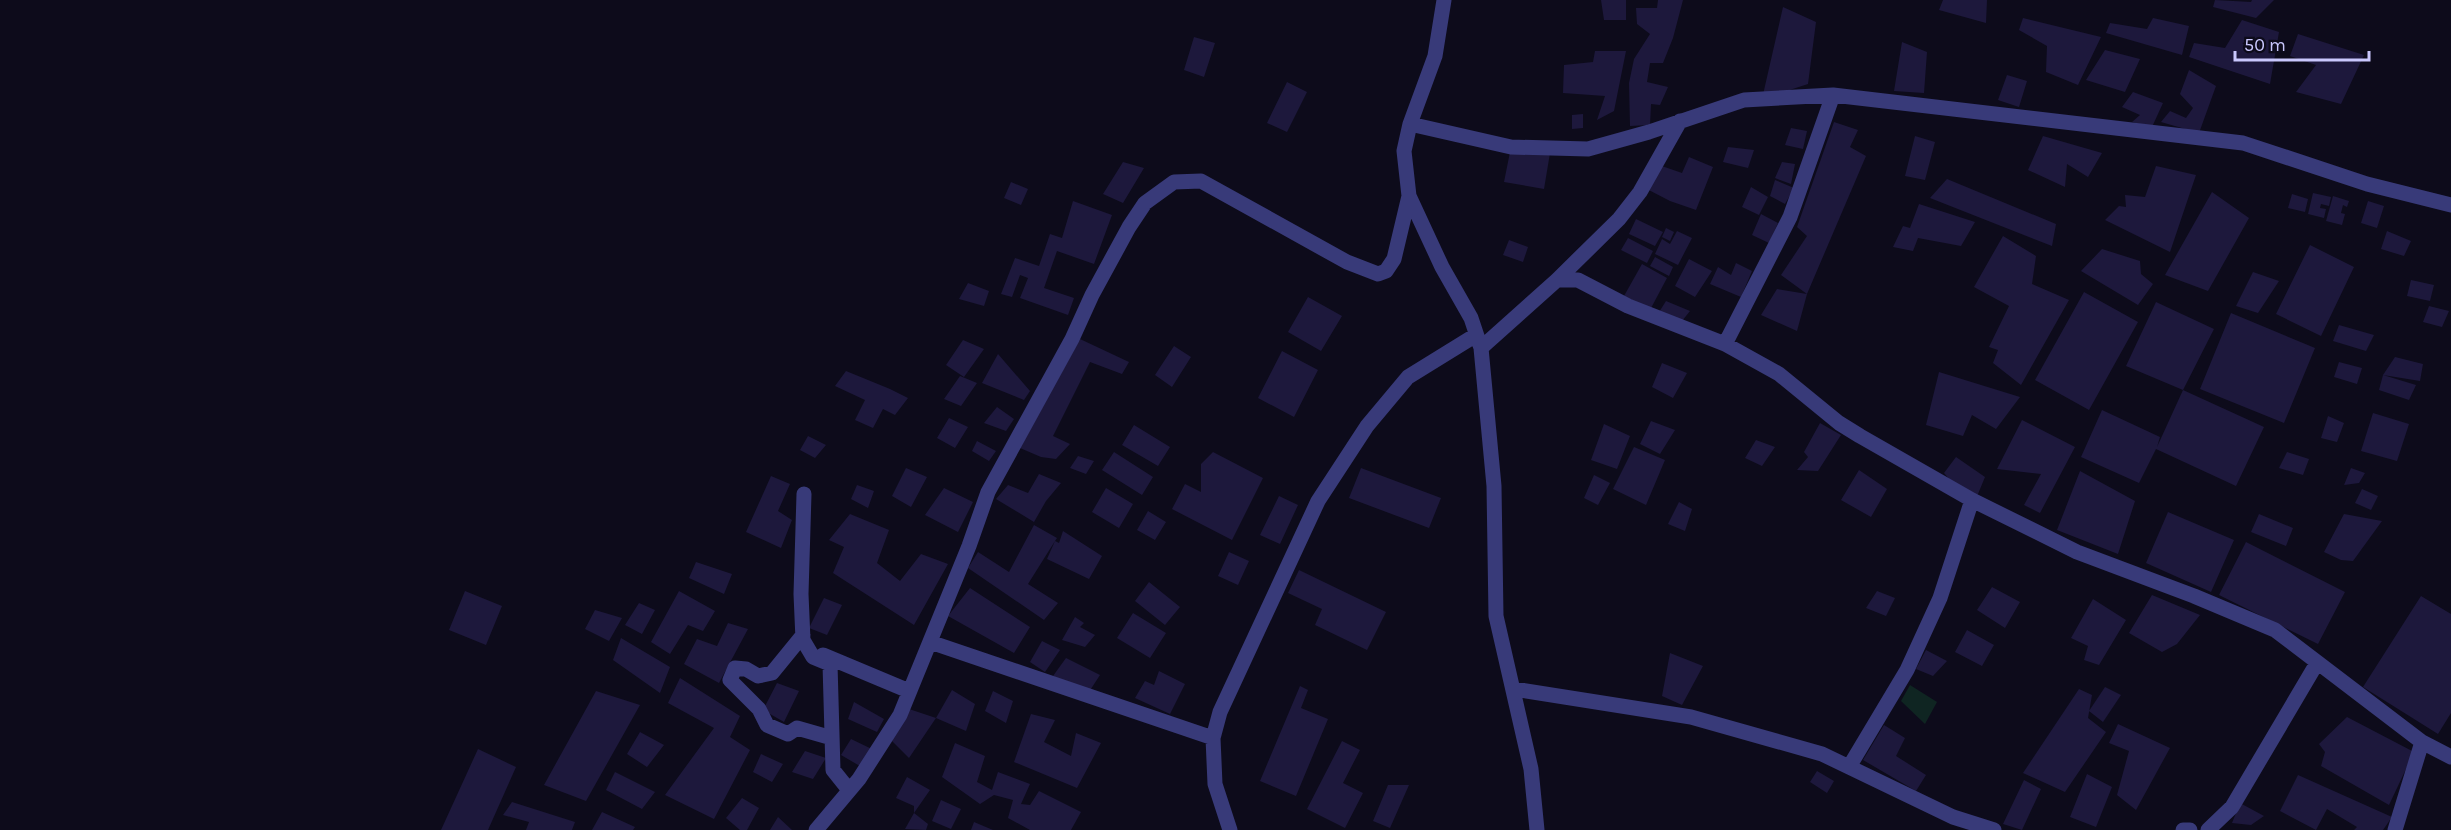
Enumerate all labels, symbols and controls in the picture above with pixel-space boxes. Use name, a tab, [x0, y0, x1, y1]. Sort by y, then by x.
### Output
scale bar	[2235, 24, 2368, 62]
text: 50 m	[2244, 34, 2286, 56]

